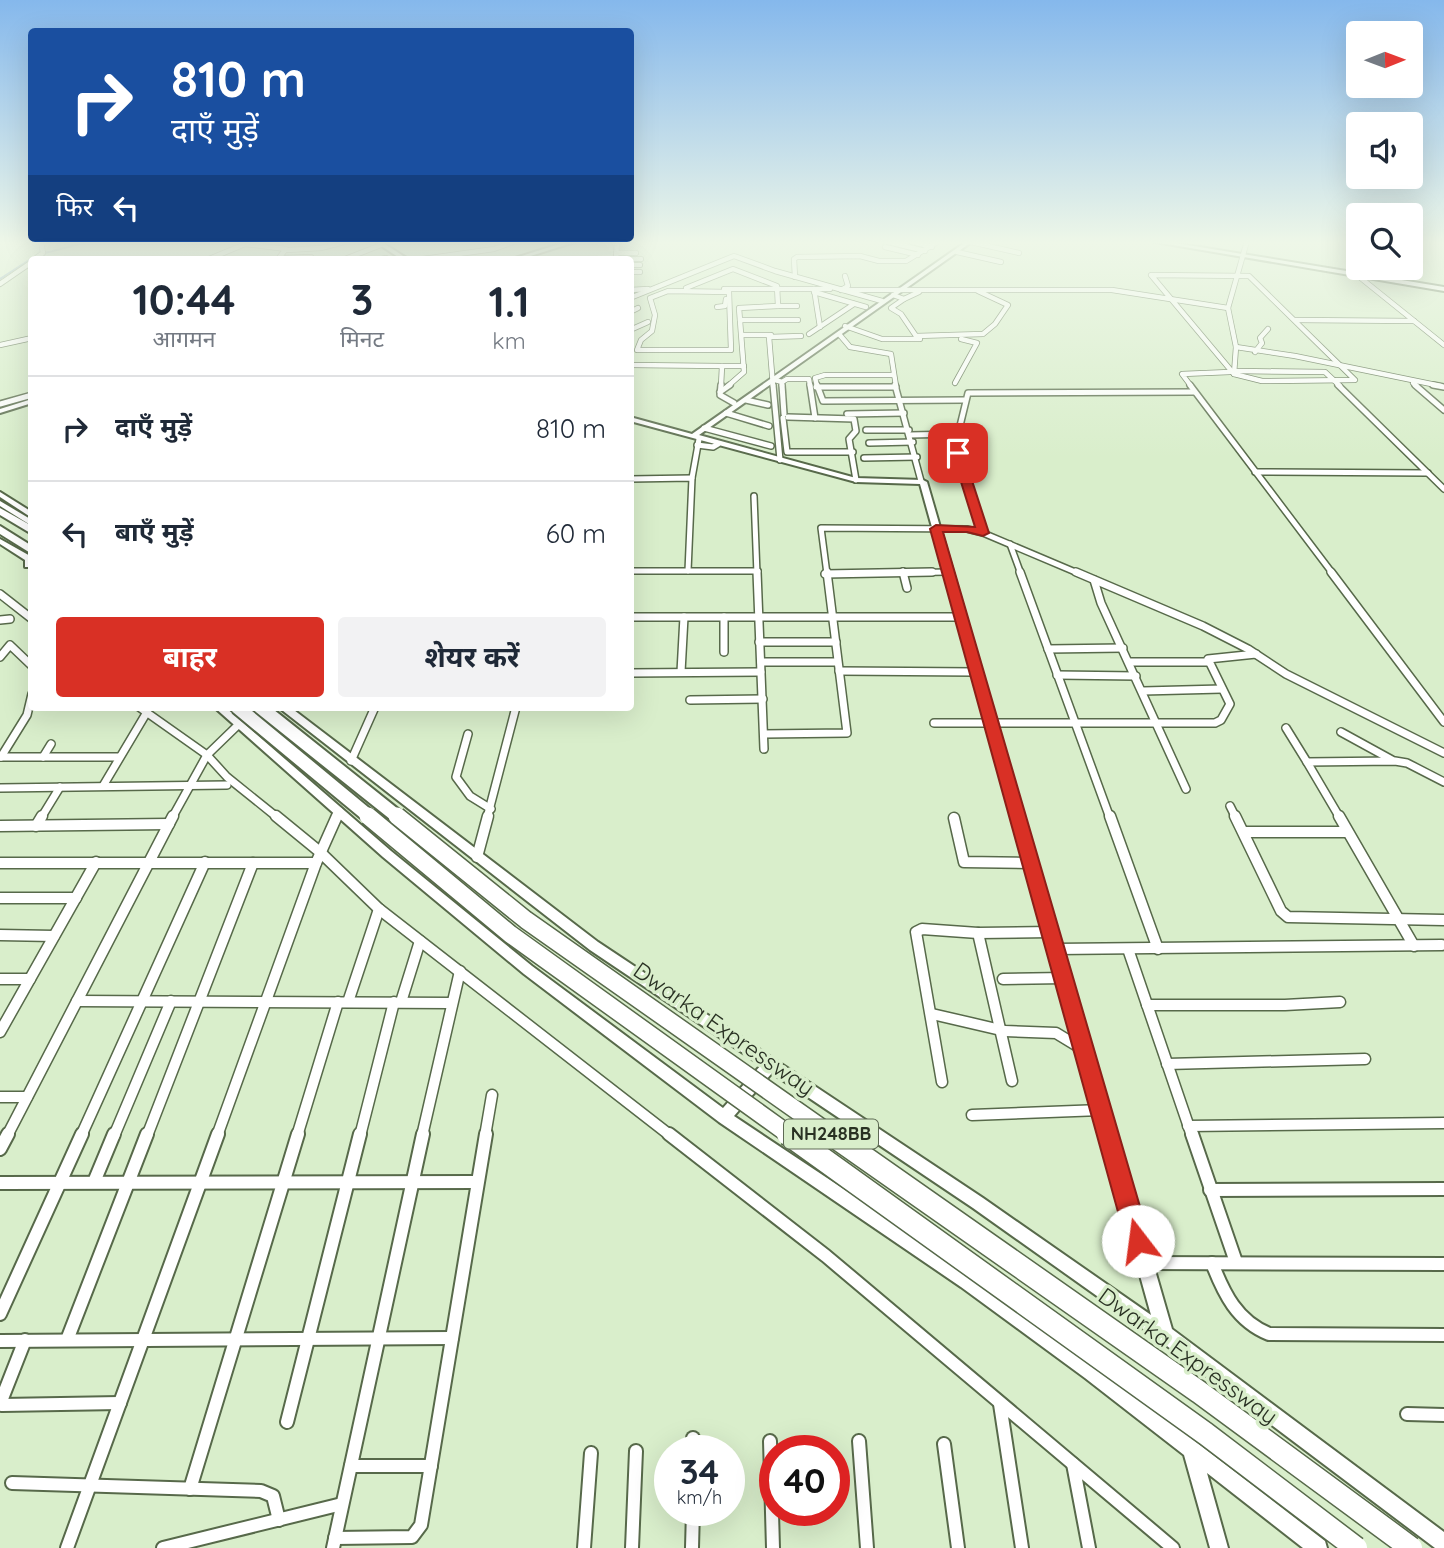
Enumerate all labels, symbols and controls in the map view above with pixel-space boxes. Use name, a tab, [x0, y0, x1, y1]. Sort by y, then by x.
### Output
north arrow	[1346, 21, 1423, 98]
map controls	[1346, 21, 1423, 280]
text: 810 m	[171, 48, 306, 109]
icon: right	[56, 56, 147, 147]
text: दाएँ मुड़ें	[171, 109, 259, 149]
button: sound	[1346, 112, 1423, 189]
icon: left	[107, 189, 145, 227]
text: फिर	[56, 190, 93, 223]
button: search	[1346, 203, 1423, 280]
text: 10:44	[132, 273, 235, 326]
text: 3	[351, 273, 373, 326]
text: 1.1	[488, 275, 530, 328]
text: आगमन	[152, 324, 215, 353]
text: मिनट	[340, 324, 384, 353]
text: km	[492, 326, 526, 355]
icon: right	[56, 410, 94, 448]
text: दाएँ मुड़ें	[115, 410, 192, 443]
text: 810 m	[536, 412, 606, 445]
pin	[928, 423, 988, 483]
icon: arrive	[939, 434, 977, 472]
icon: left	[56, 515, 94, 553]
text: बाएँ मुड़ें	[115, 515, 194, 548]
text: 60 m	[546, 517, 606, 550]
button: बाहर	[56, 617, 324, 697]
button: शेयर करें	[338, 617, 606, 697]
street label: Dwarka Expressway	[628, 955, 820, 1102]
road number: NH248BB	[784, 1120, 878, 1148]
position arrow	[1101, 1204, 1175, 1278]
street label: Dwarka Expressway	[1093, 1281, 1284, 1430]
speed limit sign: 40	[759, 1435, 850, 1526]
text: 34	[680, 1449, 719, 1493]
text: km/h	[677, 1486, 722, 1509]

